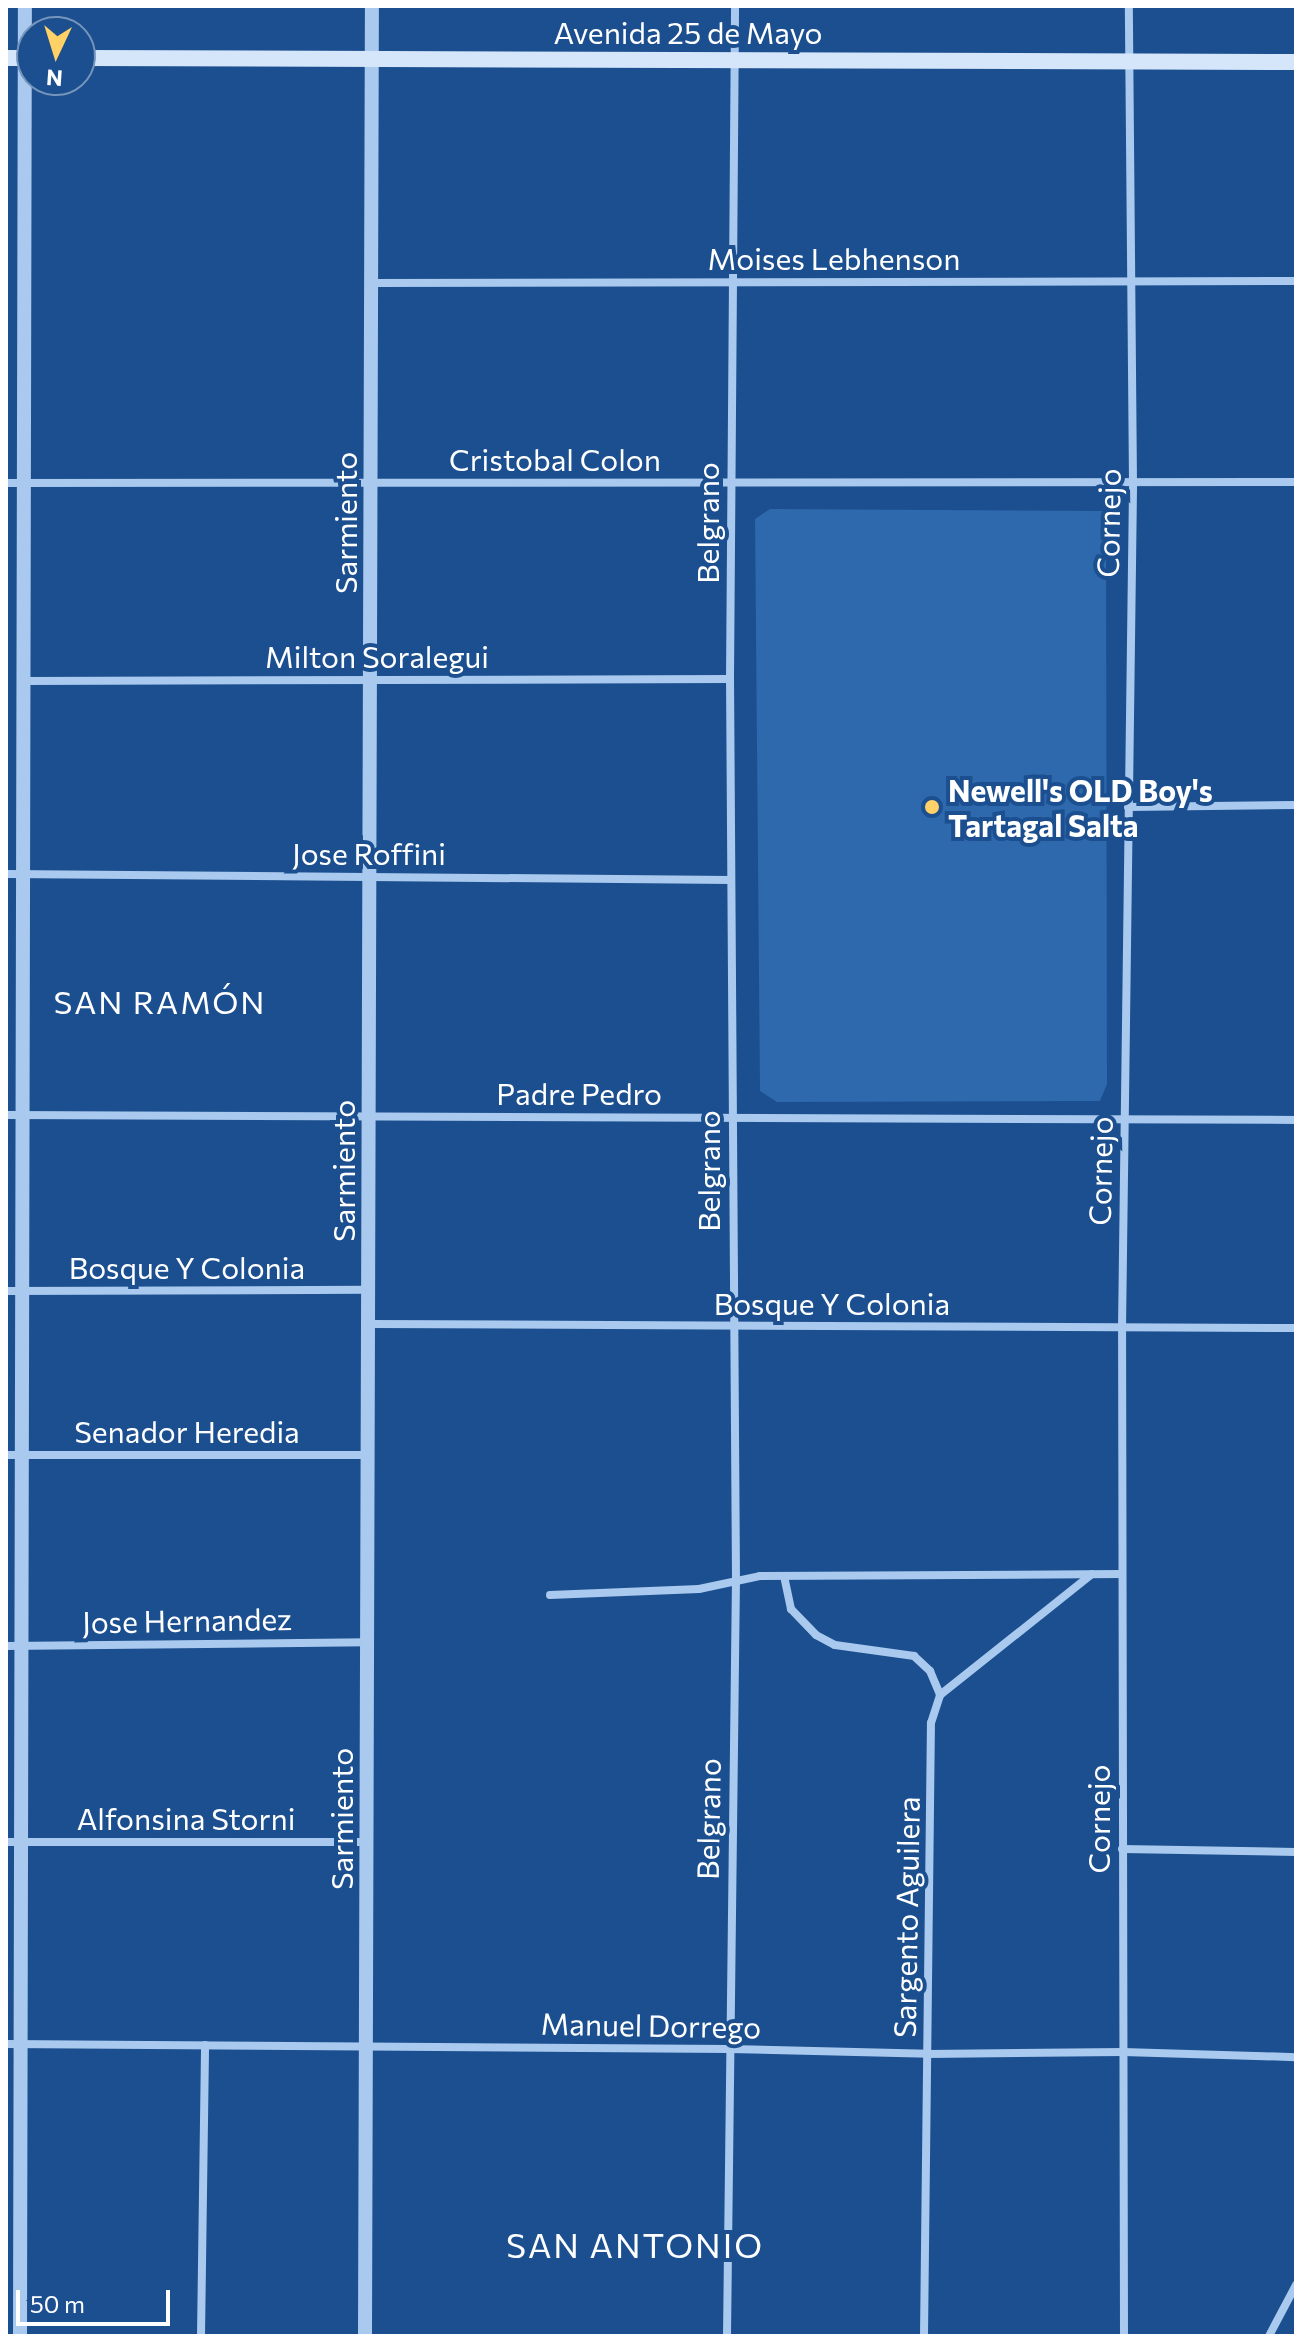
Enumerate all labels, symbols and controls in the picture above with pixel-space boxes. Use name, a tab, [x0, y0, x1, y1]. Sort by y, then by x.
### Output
street label: Avenida 25 de Mayo	[553, 14, 823, 50]
north arrow	[16, 16, 96, 96]
text: N	[45, 64, 64, 92]
street label: Moises Lebhenson	[708, 240, 960, 276]
street label: Cristobal Colon	[449, 441, 661, 477]
street label: Sarmiento	[327, 452, 363, 594]
street label: Belgrano	[689, 462, 725, 584]
street label: Cornejo	[1089, 468, 1127, 578]
street label: Milton Soralegui	[265, 638, 489, 674]
place label: Newell's OLD Boy's Tartagal Salta	[948, 772, 1213, 842]
marker: Newell's OLD Boy's Tartagal Salta	[923, 798, 941, 816]
street label: Jose Roffini	[292, 835, 446, 871]
district label: SAN RAMÓN	[54, 982, 266, 1020]
street label: Padre Pedro	[496, 1075, 662, 1111]
street label: Sarmiento	[325, 1100, 361, 1242]
street label: Belgrano	[690, 1110, 726, 1232]
street label: Cornejo	[1081, 1116, 1119, 1226]
street label: Bosque Y Colonia	[69, 1249, 305, 1285]
street label: Bosque Y Colonia	[714, 1285, 950, 1321]
street label: Senador Heredia	[74, 1413, 300, 1449]
street label: Jose Hernandez	[82, 1600, 292, 1640]
street label: Sarmiento	[323, 1748, 359, 1890]
street label: Belgrano	[689, 1758, 727, 1880]
street label: Cornejo	[1080, 1764, 1116, 1874]
street label: Sargento Aguilera	[886, 1796, 926, 2038]
street label: Alfonsina Storni	[77, 1800, 295, 1836]
street label: Manuel Dorrego	[540, 2005, 762, 2045]
district label: SAN ANTONIO	[506, 2225, 764, 2265]
scale bar	[20, 2274, 174, 2324]
text: 50 m	[30, 2289, 85, 2318]

